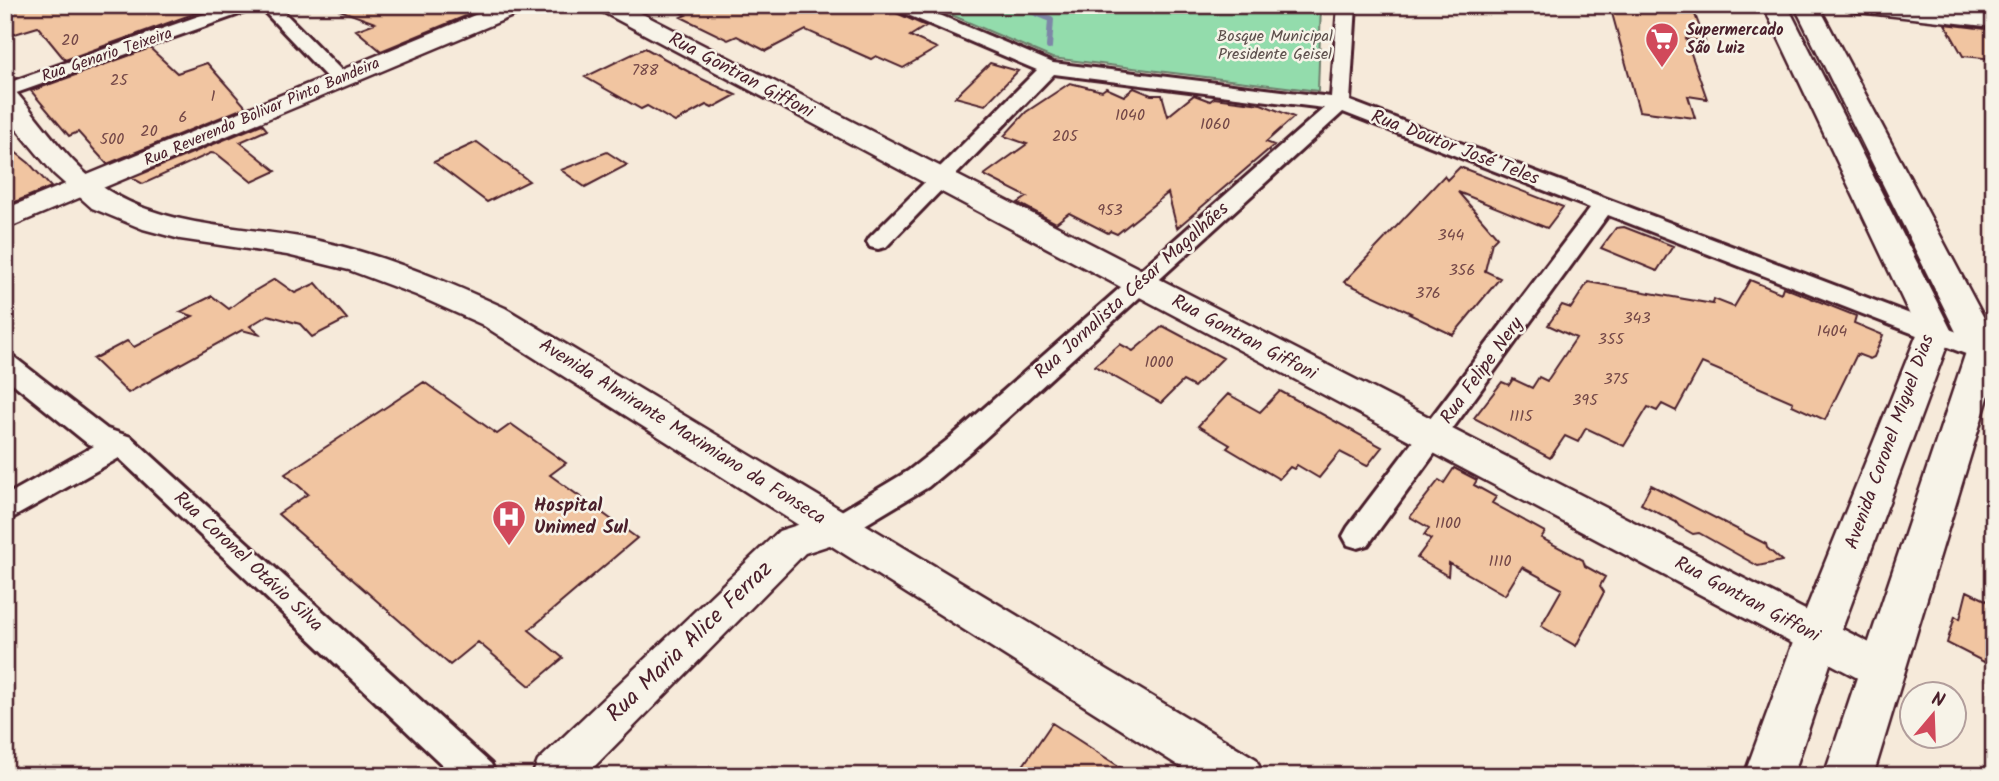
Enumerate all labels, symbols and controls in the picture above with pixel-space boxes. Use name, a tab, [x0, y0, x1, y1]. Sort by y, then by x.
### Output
place label: Supermercado São Luiz	[1686, 18, 1783, 61]
supermarket icon: Supermercado São Luiz	[1643, 20, 1681, 69]
street label: Rua Genario Teixeira	[38, 21, 176, 89]
park label: Bosque Municipal Presidente Geisel	[1217, 24, 1333, 67]
street label: Rua Gontran Giffoni	[663, 25, 820, 128]
house number: 20	[61, 28, 79, 53]
street label: Rua Reverendo Bolivar Pinto Bandeira	[140, 51, 384, 173]
house number: 788	[632, 58, 659, 83]
house number: 25	[110, 68, 129, 93]
house number: 1	[210, 84, 216, 109]
street label: Rua Doutor José Teles	[1366, 102, 1544, 194]
house number: 1040	[1115, 103, 1145, 128]
house number: 6	[179, 105, 187, 130]
house number: 1060	[1200, 112, 1230, 137]
house number: 20	[140, 119, 158, 144]
house number: 205	[1052, 124, 1079, 149]
house number: 500	[100, 127, 124, 152]
street label: Rua Jornalista César Magalhães	[1028, 195, 1236, 387]
house number: 953	[1097, 198, 1123, 223]
house number: 344	[1438, 223, 1465, 248]
house number: 356	[1449, 258, 1475, 283]
house number: 376	[1415, 281, 1441, 306]
street label: Rua Gontran Giffoni	[1166, 287, 1323, 390]
house number: 343	[1623, 306, 1651, 331]
street label: Rua Felipe Nery	[1433, 310, 1532, 431]
house number: 1404	[1817, 319, 1848, 344]
house number: 355	[1598, 327, 1626, 352]
street label: Avenida Coronel Miguel Dias	[1837, 330, 1943, 554]
street label: Avenida Almirante Maximiano da Fonseca	[533, 331, 831, 533]
house number: 1000	[1144, 350, 1174, 375]
house number: 375	[1603, 367, 1630, 392]
house number: 395	[1572, 388, 1599, 413]
house number: 1115	[1509, 404, 1534, 429]
street label: Rua Coronel Otávio Silva	[166, 484, 330, 640]
place label: Hospital Unimed Sul	[534, 491, 629, 543]
hospital icon: Hospital Unimed Sul	[490, 498, 528, 547]
house number: 1100	[1435, 511, 1461, 536]
house number: 1110	[1488, 549, 1512, 574]
street label: Rua Gontran Giffoni	[1669, 549, 1826, 652]
street label: Rua Maria Alice Ferraz	[598, 553, 782, 731]
north arrow	[1898, 680, 1968, 750]
text: N	[1927, 685, 1948, 717]

